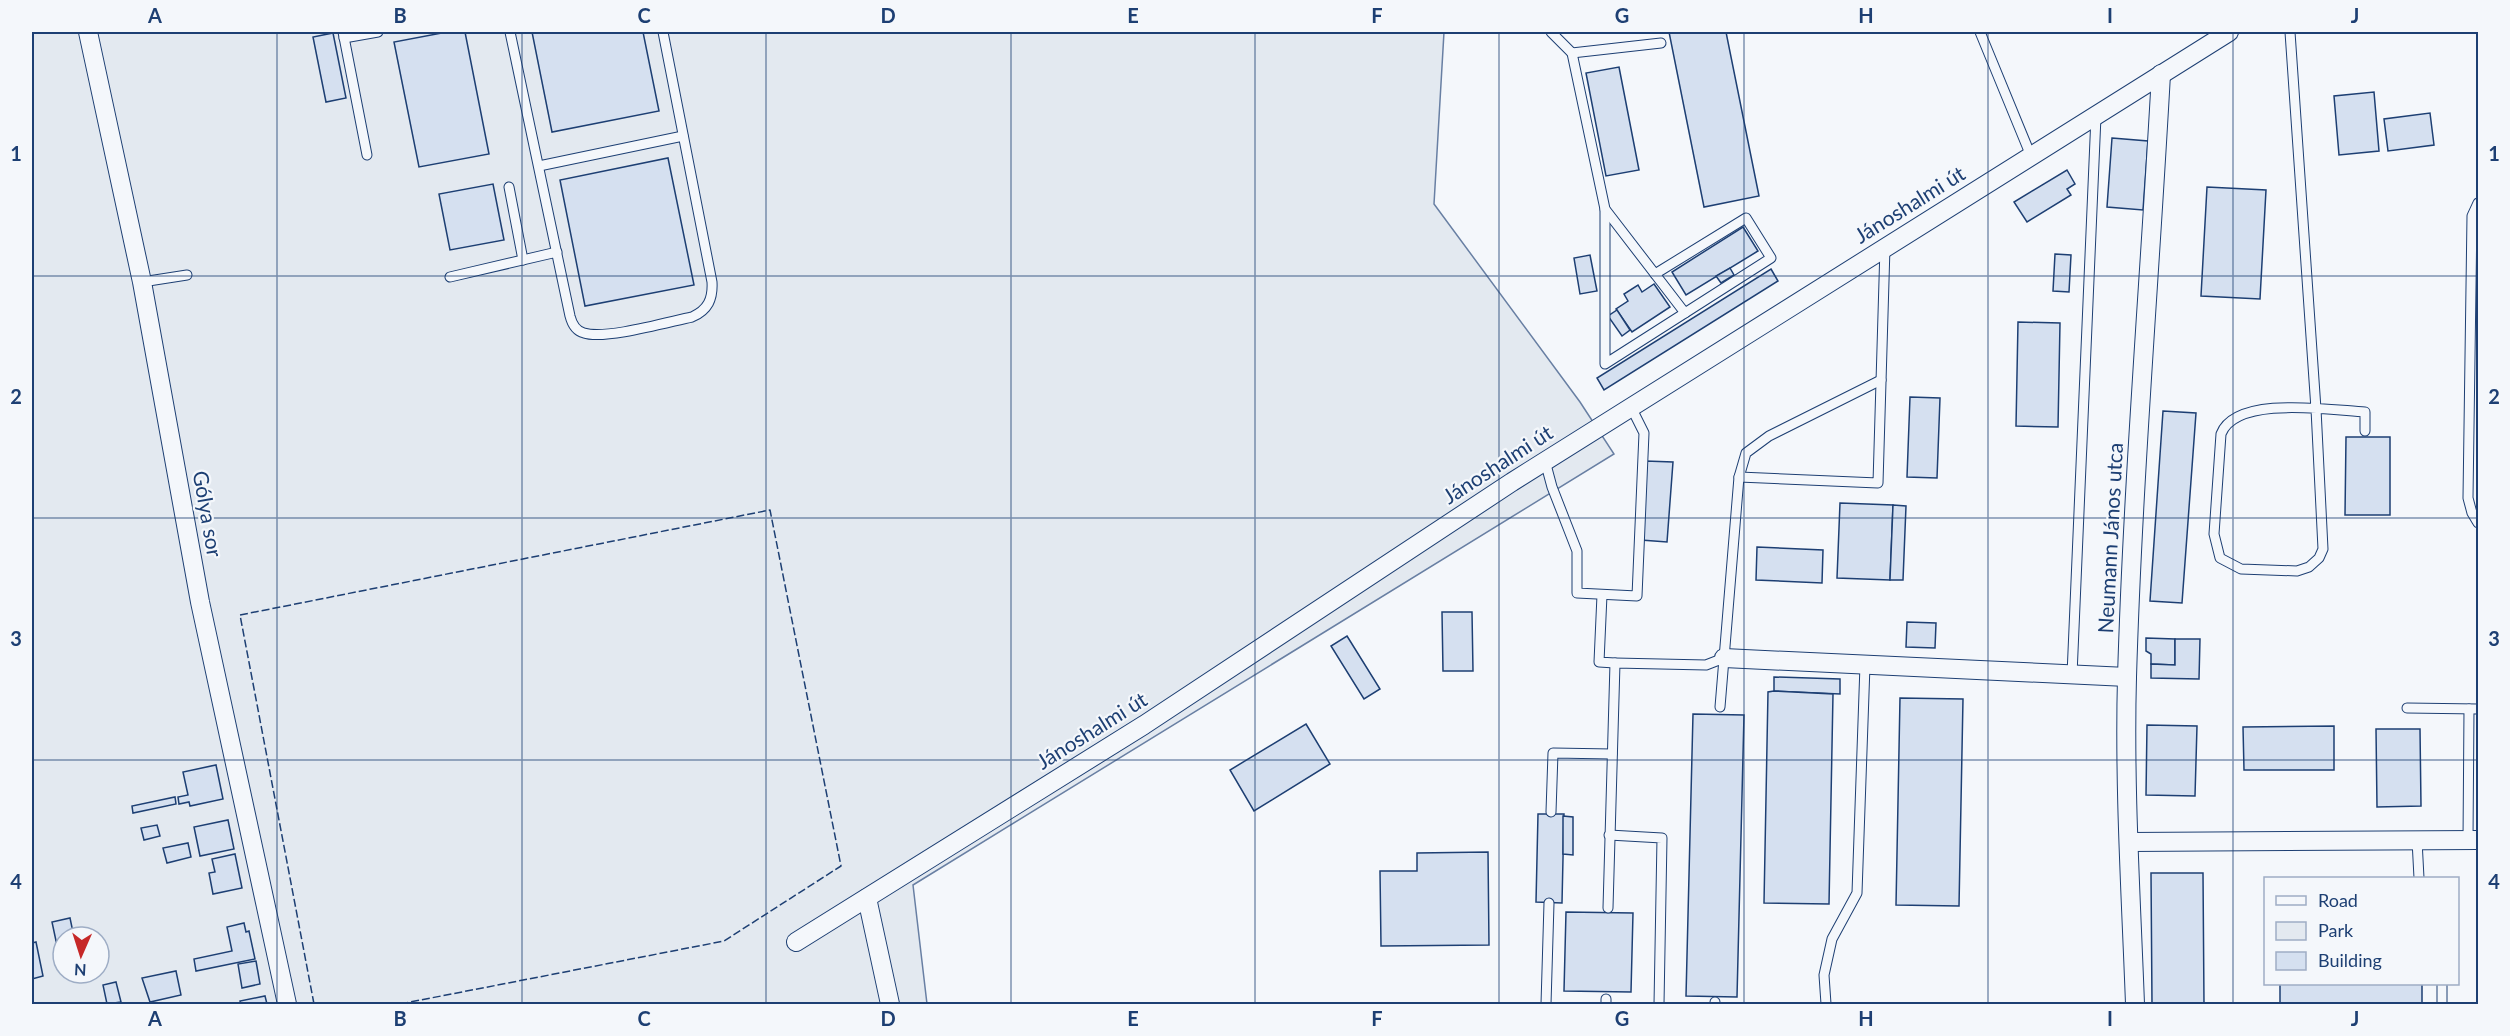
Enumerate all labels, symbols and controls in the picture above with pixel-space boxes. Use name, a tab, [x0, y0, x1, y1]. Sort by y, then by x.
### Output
text: A	[147, 3, 162, 27]
text: B	[393, 3, 407, 27]
text: C	[637, 3, 651, 27]
text: D	[880, 3, 896, 27]
text: E	[1127, 3, 1139, 27]
text: F	[1371, 3, 1383, 27]
text: G	[1615, 3, 1629, 27]
text: H	[1858, 3, 1874, 27]
text: I	[2107, 3, 2113, 27]
text: J	[2351, 3, 2359, 27]
text: 1	[10, 141, 22, 165]
text: 1	[2488, 141, 2500, 165]
street label: Jánoshalmi út	[1849, 160, 1969, 248]
text: 2	[10, 384, 22, 408]
text: 2	[2488, 384, 2500, 408]
street label: Jánoshalmi út	[1438, 419, 1557, 508]
street label: Neumann János utca	[2092, 442, 2127, 634]
street label: Gólya sor	[189, 469, 228, 559]
text: 3	[10, 626, 22, 650]
text: 3	[2488, 626, 2500, 650]
street label: Jánoshalmi út	[1031, 686, 1151, 774]
text: 4	[10, 869, 22, 893]
text: 4	[2488, 869, 2500, 893]
legend	[2264, 877, 2459, 985]
text: Road	[2318, 889, 2358, 911]
text: Park	[2318, 919, 2354, 941]
north arrow	[51, 925, 111, 985]
text: Building	[2318, 949, 2382, 971]
text: N	[74, 961, 87, 980]
text: A	[147, 1006, 162, 1030]
text: B	[393, 1006, 407, 1030]
text: C	[637, 1006, 651, 1030]
text: D	[880, 1006, 896, 1030]
text: E	[1127, 1006, 1139, 1030]
text: F	[1371, 1006, 1383, 1030]
text: G	[1615, 1006, 1629, 1030]
text: H	[1858, 1006, 1874, 1030]
text: I	[2107, 1006, 2113, 1030]
text: J	[2351, 1006, 2359, 1030]

